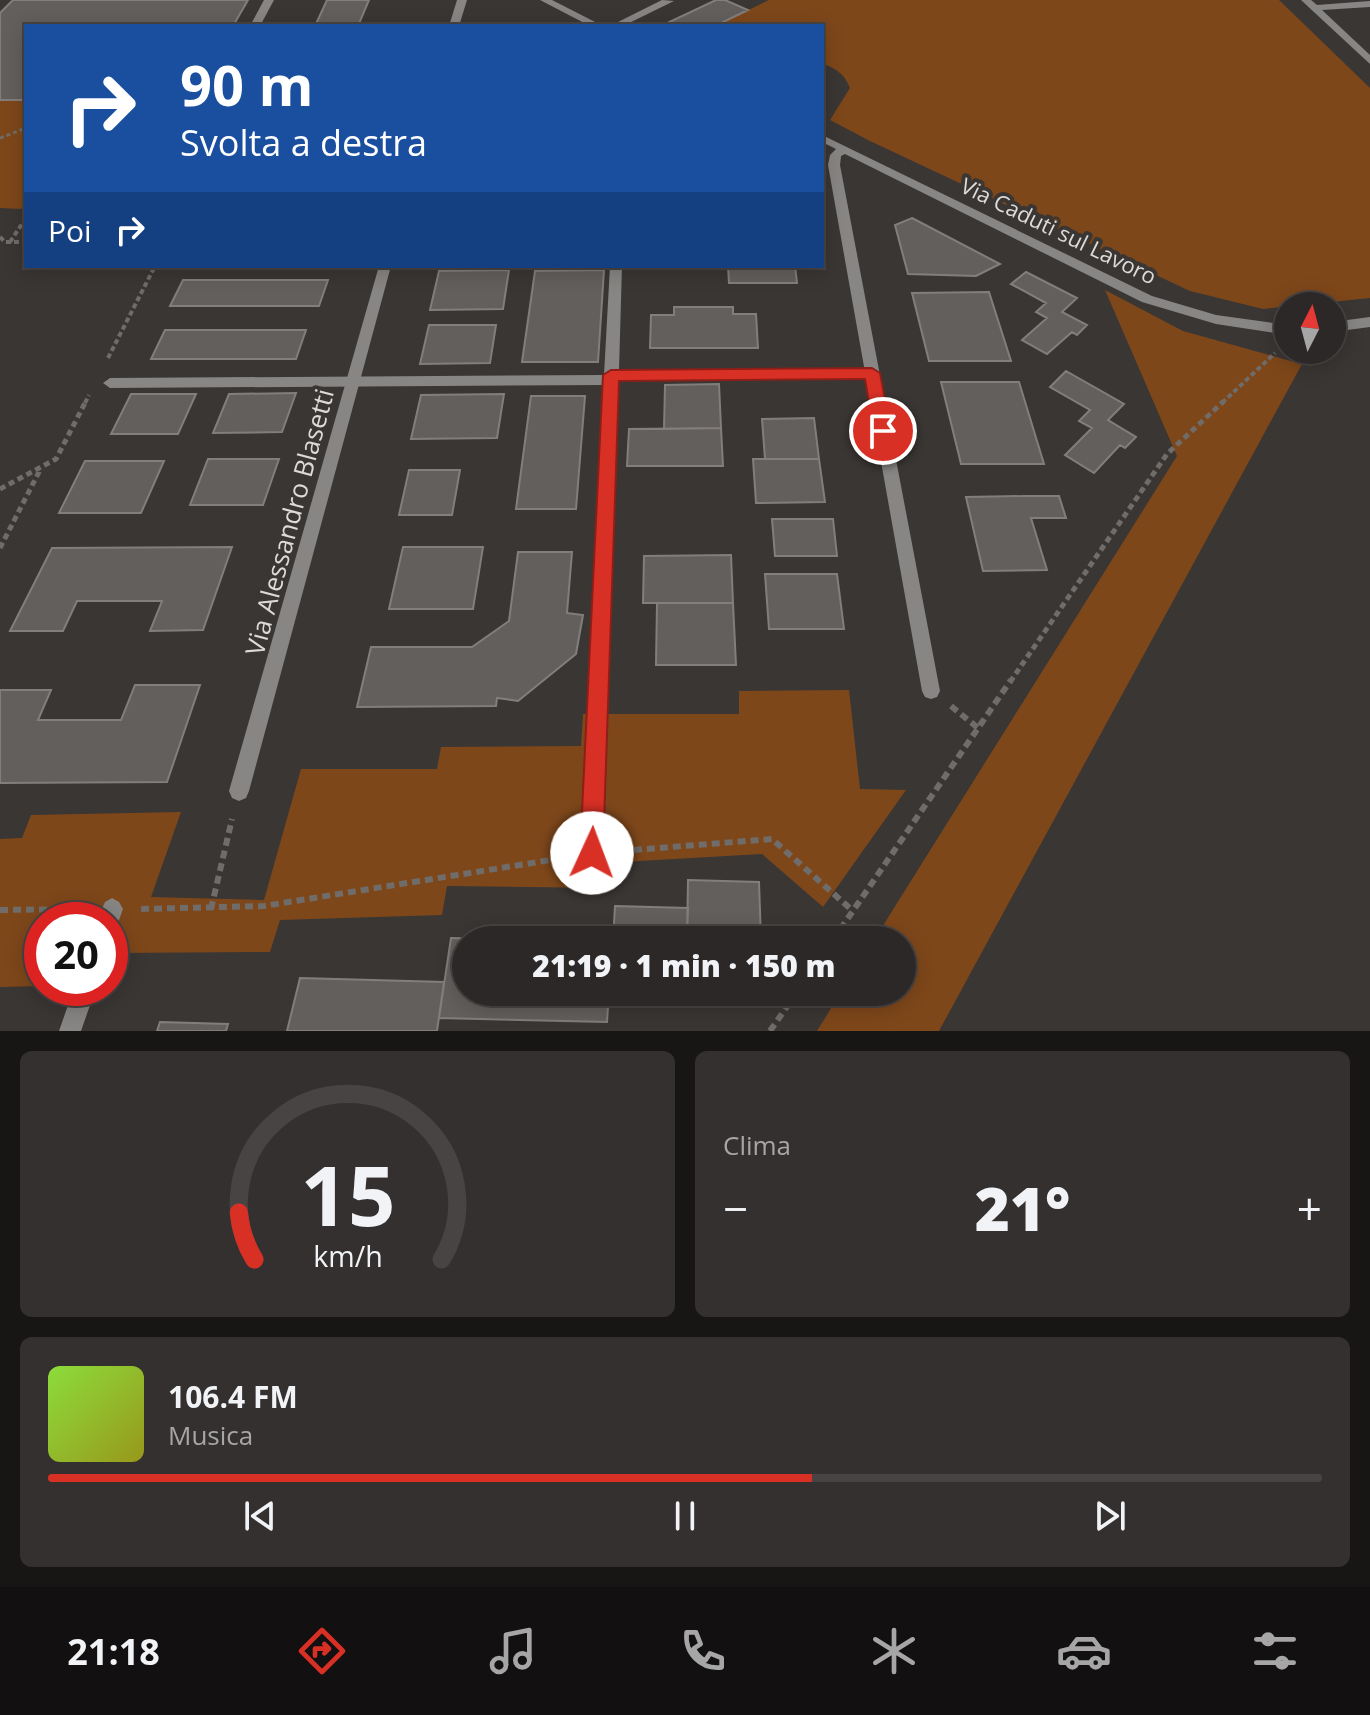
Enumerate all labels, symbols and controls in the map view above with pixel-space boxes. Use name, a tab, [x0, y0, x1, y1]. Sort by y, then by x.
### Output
text: 90 m	[180, 46, 314, 122]
icon: right	[48, 56, 152, 160]
text: Svolta a destra	[180, 118, 427, 167]
street label: Via Caduti sul Lavoro	[956, 170, 1162, 290]
icon: right	[108, 208, 152, 252]
text: Poi	[48, 210, 92, 251]
north arrow	[1274, 292, 1346, 364]
map controls	[1274, 292, 1346, 364]
street label: Via Alessandro Blasetti	[236, 385, 342, 659]
pin	[849, 397, 917, 465]
icon: arrive	[861, 409, 905, 453]
position arrow	[550, 811, 634, 895]
speed limit sign: 20	[24, 902, 128, 1006]
text: 21:19 · 1 min · 150 m	[532, 945, 836, 986]
text: Clima	[723, 1127, 791, 1163]
text: 15	[300, 1137, 395, 1250]
text: 21°	[975, 1167, 1070, 1249]
text: −	[723, 1178, 748, 1238]
text: +	[1297, 1178, 1322, 1238]
text: km/h	[313, 1236, 382, 1275]
text: 106.4 FM	[168, 1376, 298, 1417]
text: Musica	[168, 1417, 253, 1453]
icon: previous	[238, 1494, 282, 1538]
icon: pause	[663, 1494, 707, 1538]
icon: next	[1088, 1494, 1132, 1538]
icon: directions	[294, 1623, 350, 1679]
icon: music	[485, 1623, 541, 1679]
icon: phone	[675, 1623, 731, 1679]
icon: climate	[866, 1623, 922, 1679]
icon: car	[1056, 1623, 1112, 1679]
icon: filters	[1247, 1623, 1303, 1679]
text: 21:18	[67, 1627, 160, 1676]

